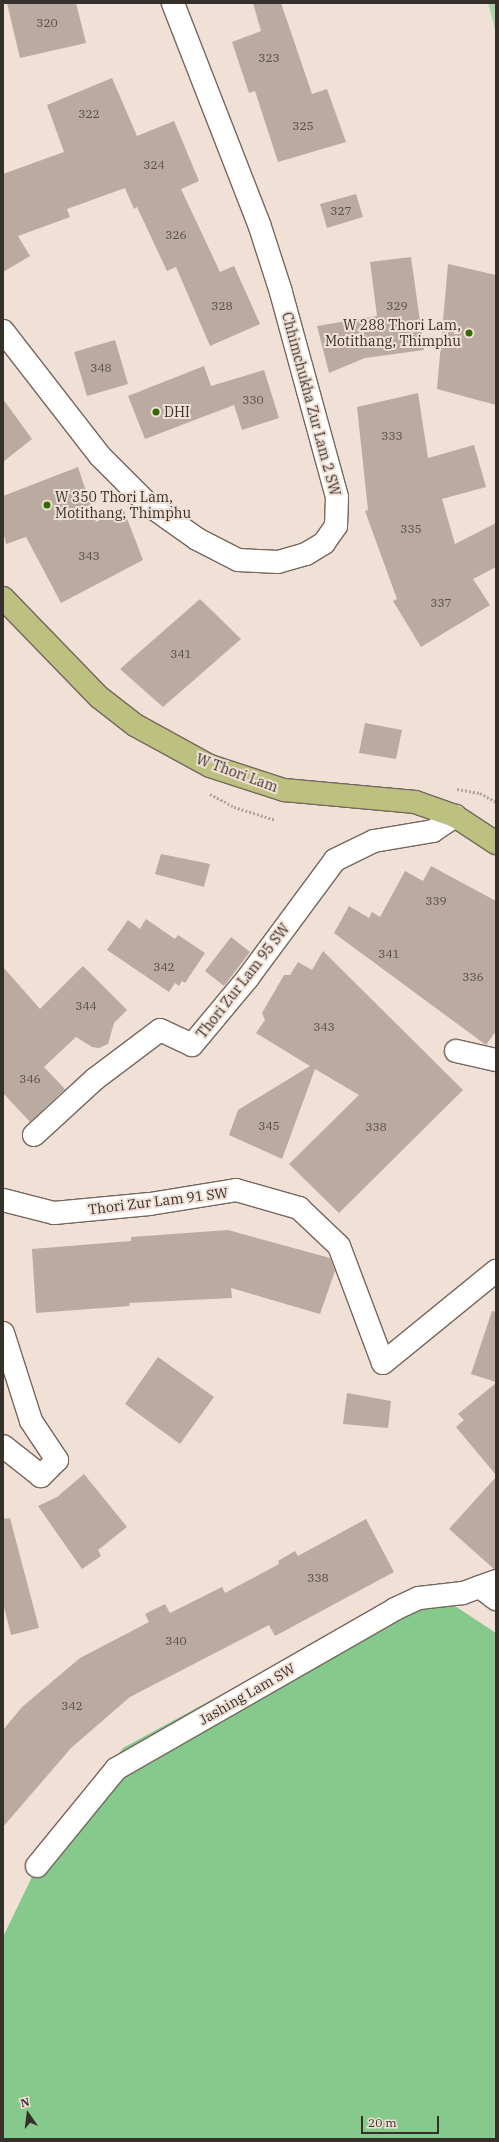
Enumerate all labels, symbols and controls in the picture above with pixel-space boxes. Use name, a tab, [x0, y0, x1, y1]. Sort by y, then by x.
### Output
house number: 320	[36, 16, 58, 30]
house number: 323	[258, 51, 280, 65]
house number: 322	[78, 107, 100, 121]
house number: 325	[292, 119, 314, 133]
house number: 324	[143, 158, 165, 172]
house number: 327	[330, 204, 352, 218]
house number: 326	[165, 228, 187, 242]
house number: 328	[211, 299, 233, 313]
house number: 329	[386, 299, 408, 313]
street label: Chhimchukha Zur Lam 2 SW	[278, 310, 344, 498]
place label: W 288 Thori Lam, Motithang, Thimphu	[325, 317, 461, 350]
marker: W 288 Thori Lam, Motithang, Thimphu	[464, 328, 474, 338]
house number: 348	[90, 361, 112, 375]
house number: 330	[242, 393, 264, 407]
place label: DHI	[164, 404, 190, 420]
marker: DHI	[151, 407, 161, 417]
house number: 333	[381, 429, 403, 443]
place label: W 350 Thori Lam, Motithang, Thimphu	[55, 489, 191, 522]
marker: W 350 Thori Lam, Motithang, Thimphu	[42, 500, 52, 510]
house number: 335	[400, 522, 422, 536]
house number: 343	[78, 549, 100, 563]
house number: 337	[430, 596, 452, 610]
house number: 341	[170, 647, 192, 661]
street label: W Thori Lam	[194, 750, 280, 796]
house number: 339	[425, 894, 447, 908]
street label: Thori Zur Lam 95 SW	[193, 920, 293, 1042]
house number: 341	[378, 947, 400, 961]
house number: 342	[153, 960, 175, 974]
house number: 336	[462, 970, 484, 984]
house number: 344	[75, 999, 97, 1013]
house number: 343	[313, 1020, 335, 1034]
house number: 346	[19, 1072, 41, 1086]
house number: 345	[258, 1119, 280, 1133]
house number: 338	[365, 1120, 387, 1134]
street label: Thori Zur Lam 91 SW	[87, 1184, 229, 1218]
house number: 338	[307, 1571, 329, 1585]
house number: 340	[165, 1634, 187, 1648]
street label: Jashing Lam SW	[196, 1660, 298, 1728]
house number: 342	[61, 1699, 83, 1713]
north arrow	[8, 2094, 48, 2134]
text: N	[19, 2095, 31, 2110]
scale bar	[363, 2108, 441, 2134]
text: 20 m	[368, 2115, 397, 2130]

